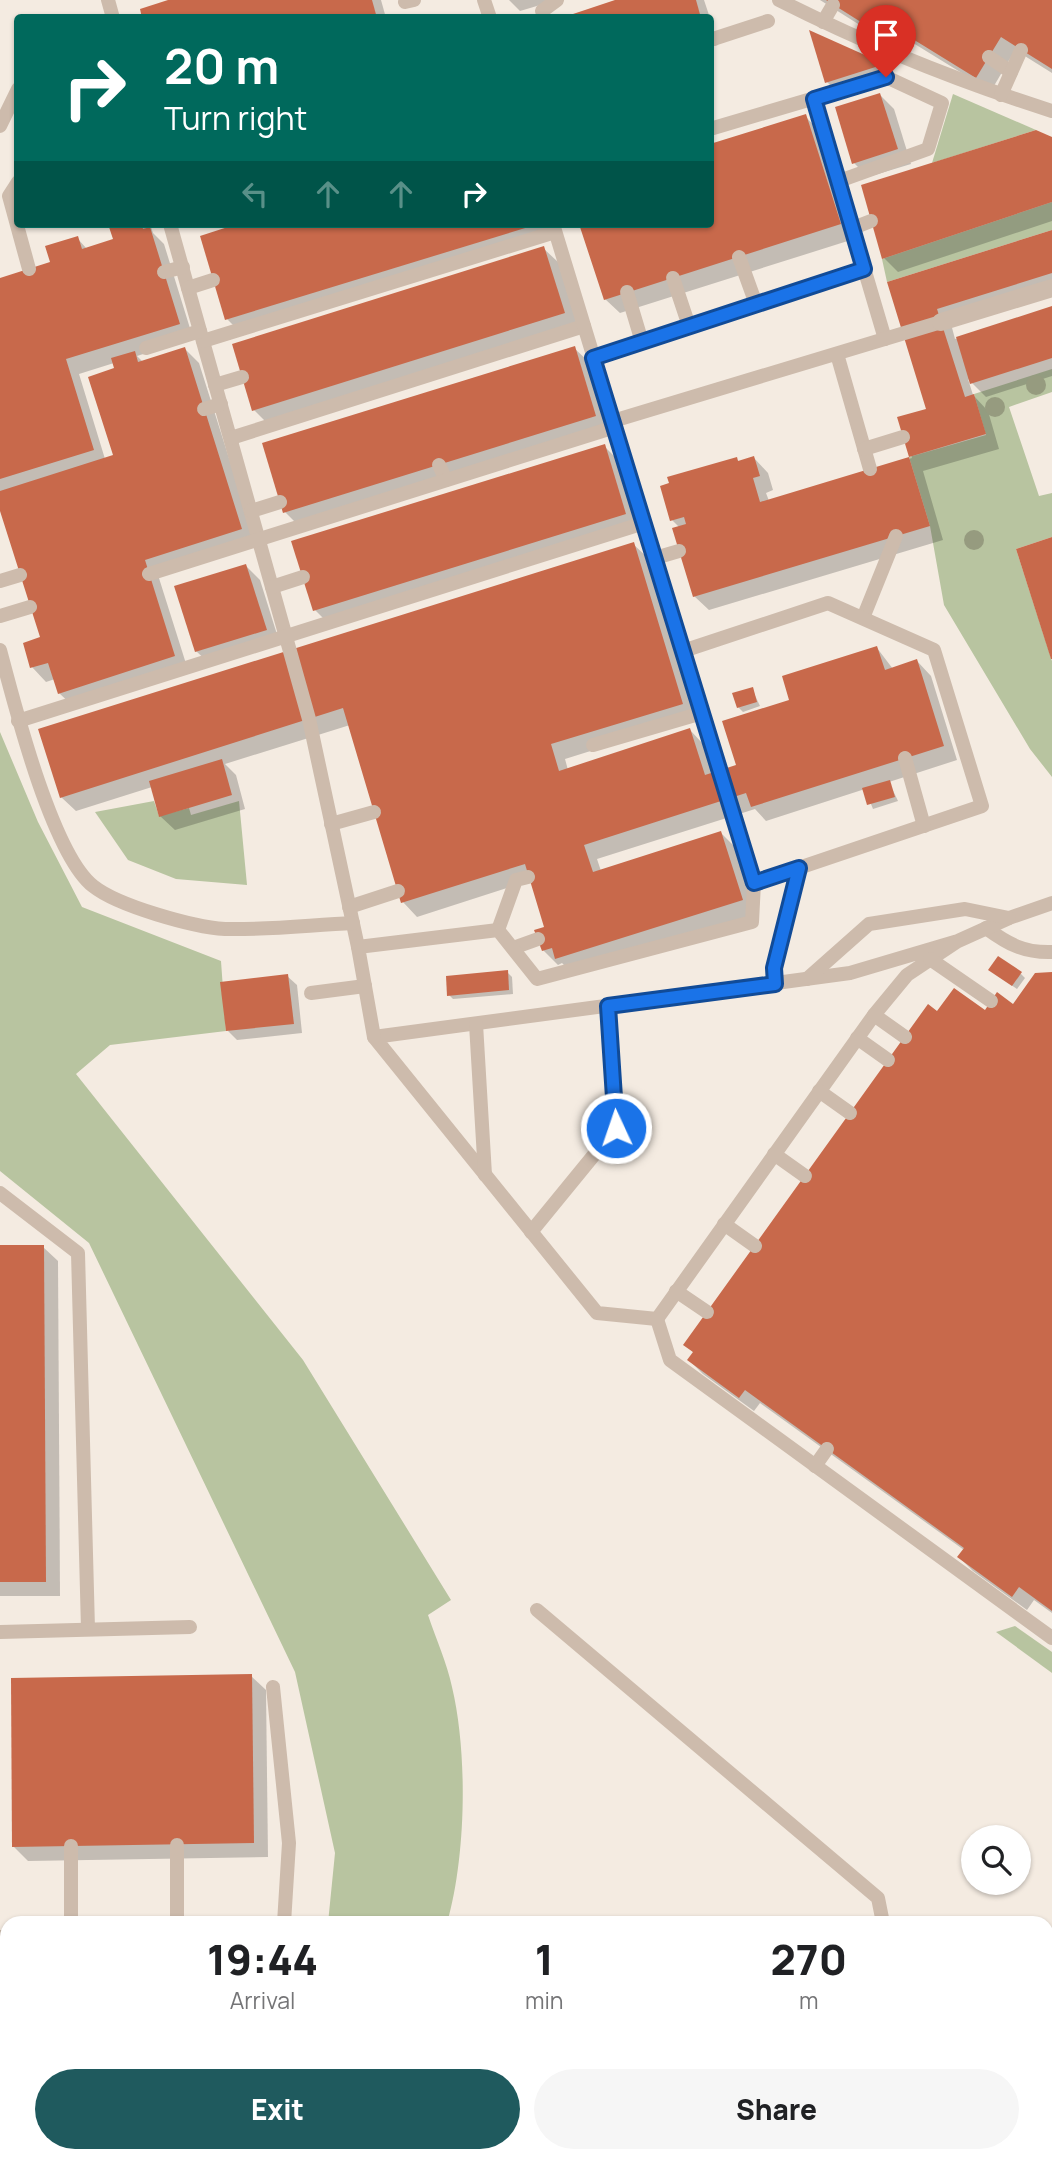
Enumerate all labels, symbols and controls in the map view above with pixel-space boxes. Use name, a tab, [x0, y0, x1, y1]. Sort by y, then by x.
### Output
pin	[856, 5, 916, 77]
icon: arrive	[867, 16, 905, 54]
text: 20 m	[164, 32, 279, 99]
icon: right	[49, 42, 140, 133]
text: Turn right	[164, 96, 307, 140]
icon: left	[236, 175, 274, 213]
icon: ahead	[309, 175, 347, 213]
icon: ahead	[382, 175, 420, 213]
icon: right	[455, 175, 493, 213]
position arrow	[579, 1091, 653, 1165]
map controls	[961, 1825, 1031, 1895]
button: search	[961, 1825, 1031, 1895]
text: 19:44	[207, 1930, 318, 1988]
text: 1	[535, 1930, 554, 1988]
text: 270	[770, 1930, 847, 1988]
text: Arrival	[230, 1984, 295, 2016]
text: min	[525, 1984, 564, 2016]
text: m	[799, 1984, 818, 2016]
button: Exit	[35, 2069, 520, 2149]
button: Share	[534, 2069, 1019, 2149]

